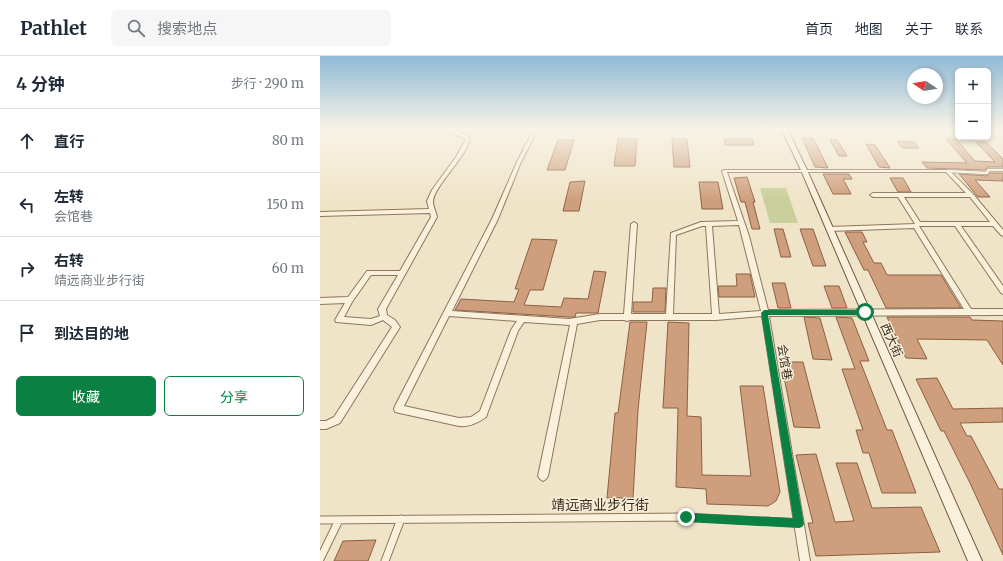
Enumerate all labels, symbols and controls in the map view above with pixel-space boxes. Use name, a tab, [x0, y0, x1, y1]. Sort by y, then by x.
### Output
search box	[111, 10, 391, 46]
text: Pathlet	[20, 16, 87, 40]
icon: search	[125, 17, 147, 39]
text: 搜索地点	[157, 19, 217, 38]
text: 首页	[805, 20, 833, 38]
text: 地图	[855, 20, 883, 38]
text: 关于	[905, 20, 933, 38]
text: 联系	[955, 20, 983, 38]
north arrow	[907, 68, 943, 104]
map controls	[955, 68, 991, 140]
button: +	[955, 68, 991, 104]
text: 4 分钟	[16, 73, 65, 95]
text: 步行 · 290 m	[231, 75, 304, 92]
button: −	[955, 104, 991, 140]
icon: ahead	[16, 130, 38, 152]
text: 直行	[54, 132, 84, 151]
text: 80 m	[272, 132, 304, 149]
text: 左转	[54, 187, 84, 206]
icon: left	[16, 194, 38, 216]
text: 150 m	[267, 196, 304, 213]
text: 会馆巷	[54, 208, 93, 225]
text: 右转	[54, 251, 84, 270]
icon: right	[16, 258, 38, 280]
text: 60 m	[272, 260, 304, 277]
text: 靖远商业步行街	[54, 272, 145, 289]
route start	[856, 303, 874, 321]
street label: 西大街	[878, 320, 906, 360]
icon: arrive	[16, 322, 38, 344]
text: 到达目的地	[54, 324, 129, 343]
street label: 会馆巷	[775, 343, 795, 381]
button: 收藏	[16, 376, 156, 416]
button: 分享	[164, 376, 304, 416]
street label: 靖远商业步行街	[551, 496, 649, 514]
route end	[677, 508, 695, 526]

